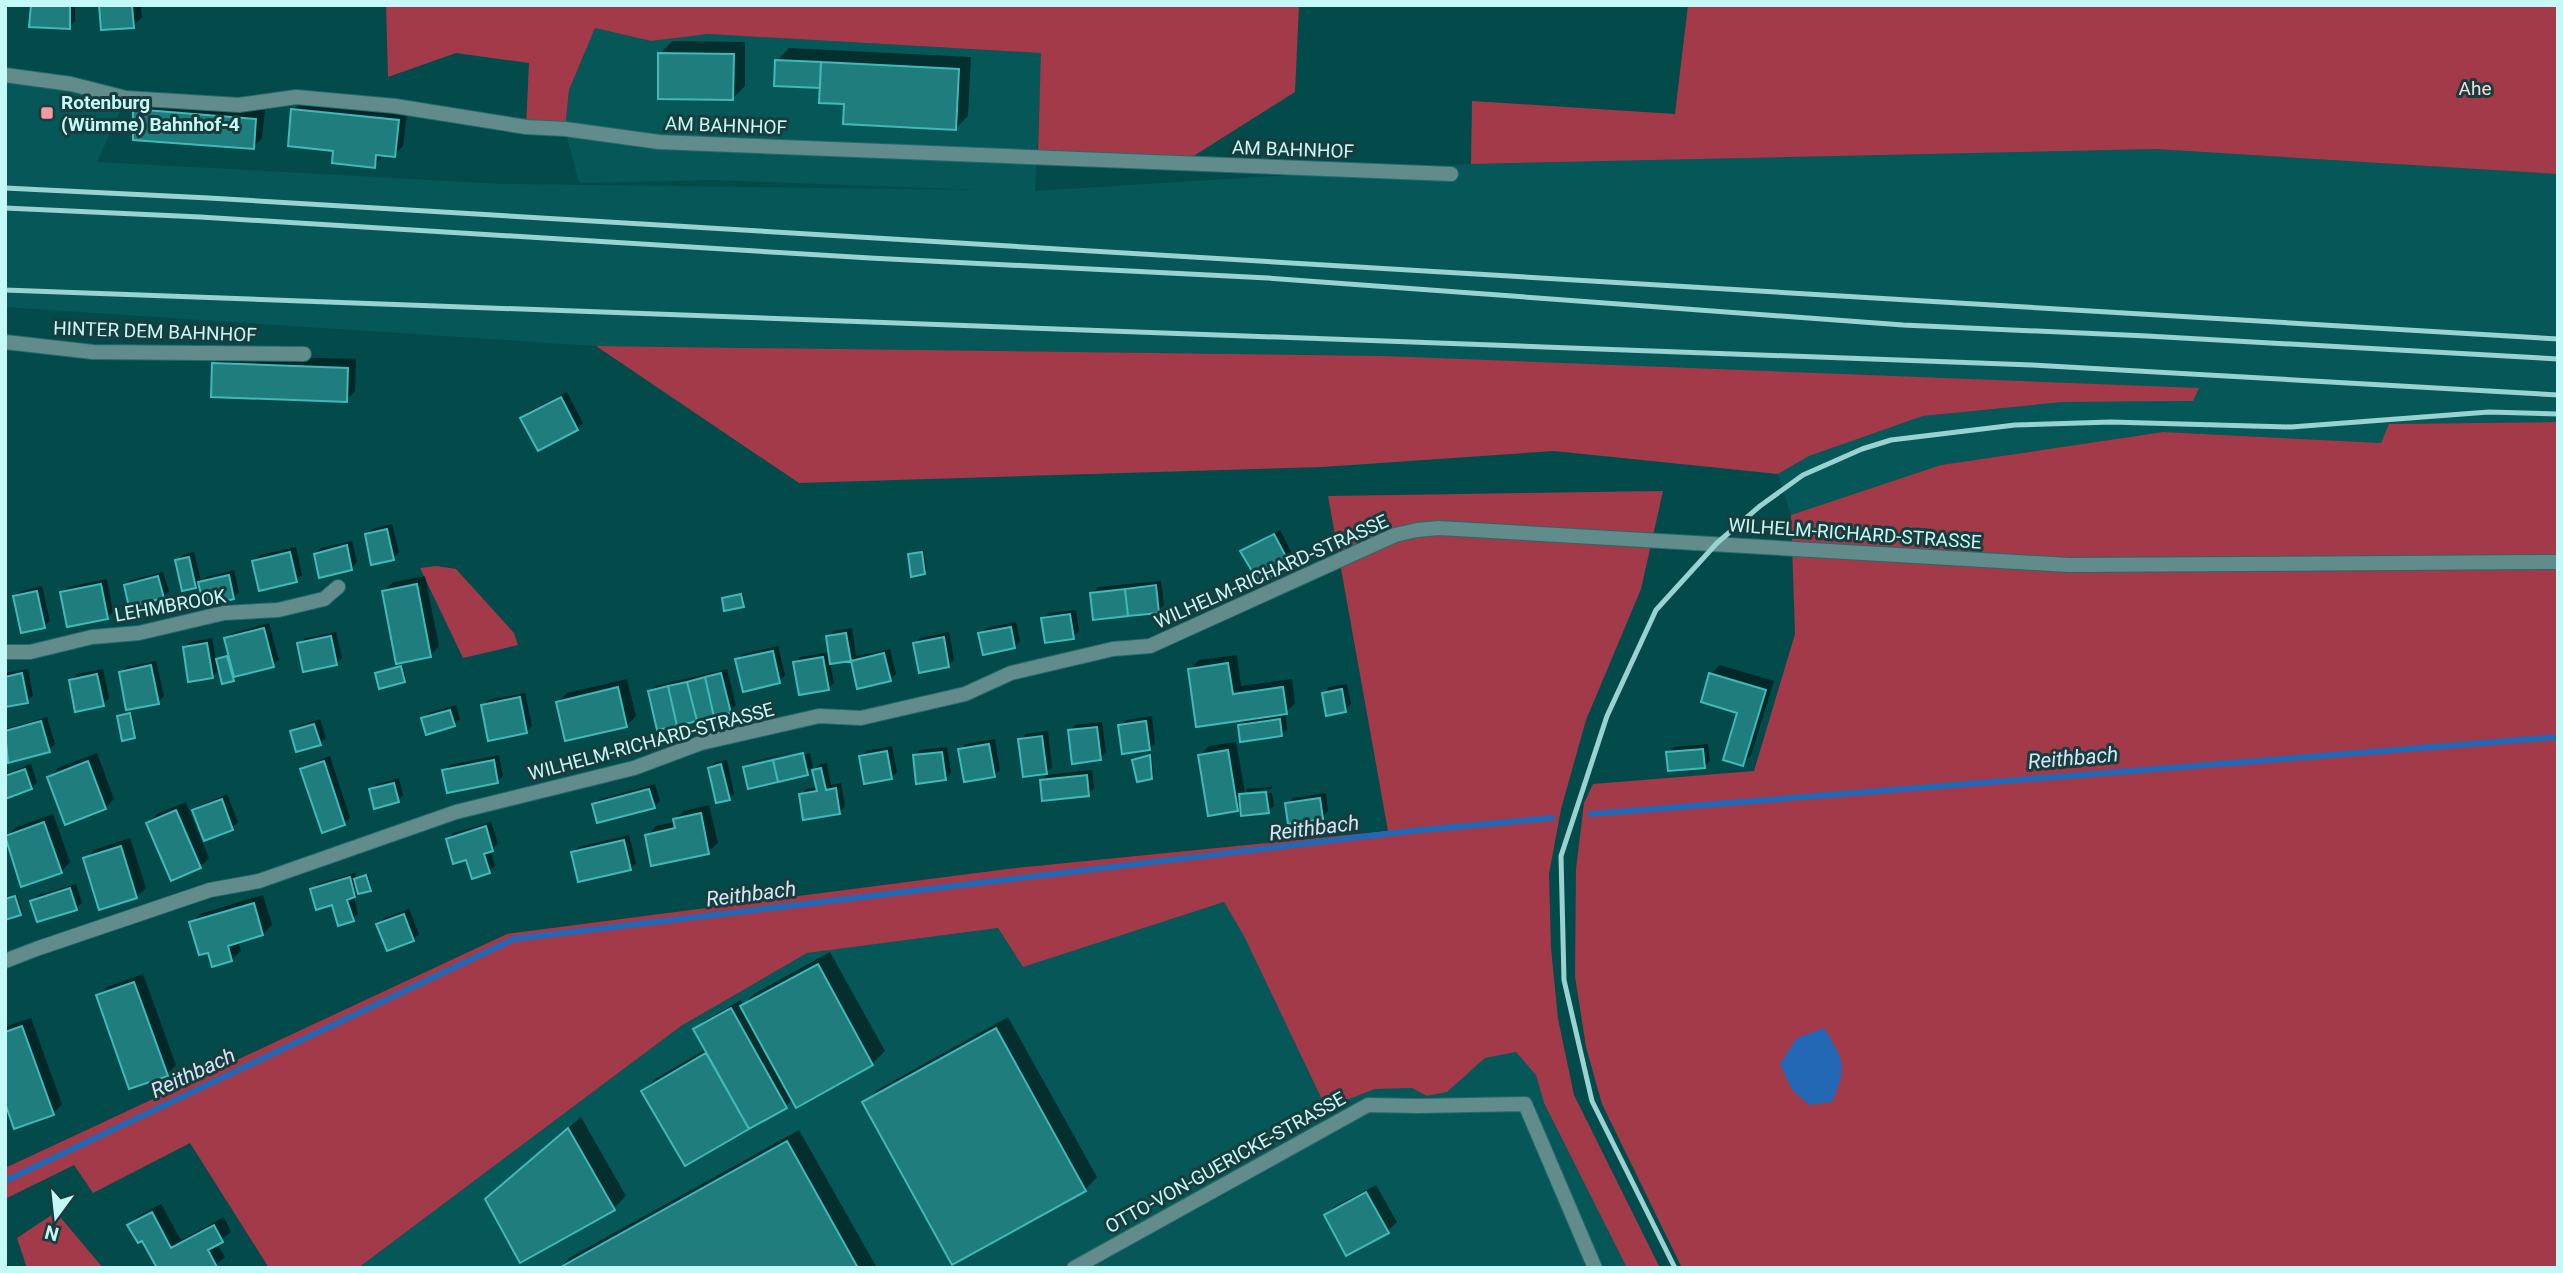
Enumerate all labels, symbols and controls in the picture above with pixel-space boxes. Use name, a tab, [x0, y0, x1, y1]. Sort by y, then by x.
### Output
park label: Ahe	[2459, 77, 2491, 100]
place label: Rotenburg (Wümme) Bahnhof-4	[61, 91, 240, 136]
marker: Rotenburg (Wümme) Bahnhof-4	[39, 105, 55, 121]
street label: AM BAHNHOF	[665, 112, 787, 139]
street label: AM BAHNHOF	[1232, 136, 1354, 163]
street label: HINTER DEM BAHNHOF	[53, 316, 257, 347]
street label: WILHELM-RICHARD-STRASSE	[1151, 509, 1392, 634]
street label: WILHELM-RICHARD-STRASSE	[1728, 513, 1982, 554]
street label: LEHMBROOK	[113, 584, 228, 627]
street label: WILHELM-RICHARD-STRASSE	[526, 698, 777, 785]
water label: Reithbach	[2027, 742, 2119, 774]
water label: Reithbach	[1268, 811, 1360, 845]
water label: Reithbach	[705, 877, 797, 911]
water label: Reithbach	[147, 1043, 239, 1103]
street label: OTTO-VON-GUERICKE-STRASSE	[1101, 1087, 1349, 1238]
north arrow	[21, 1182, 91, 1252]
text: N	[42, 1220, 61, 1246]

